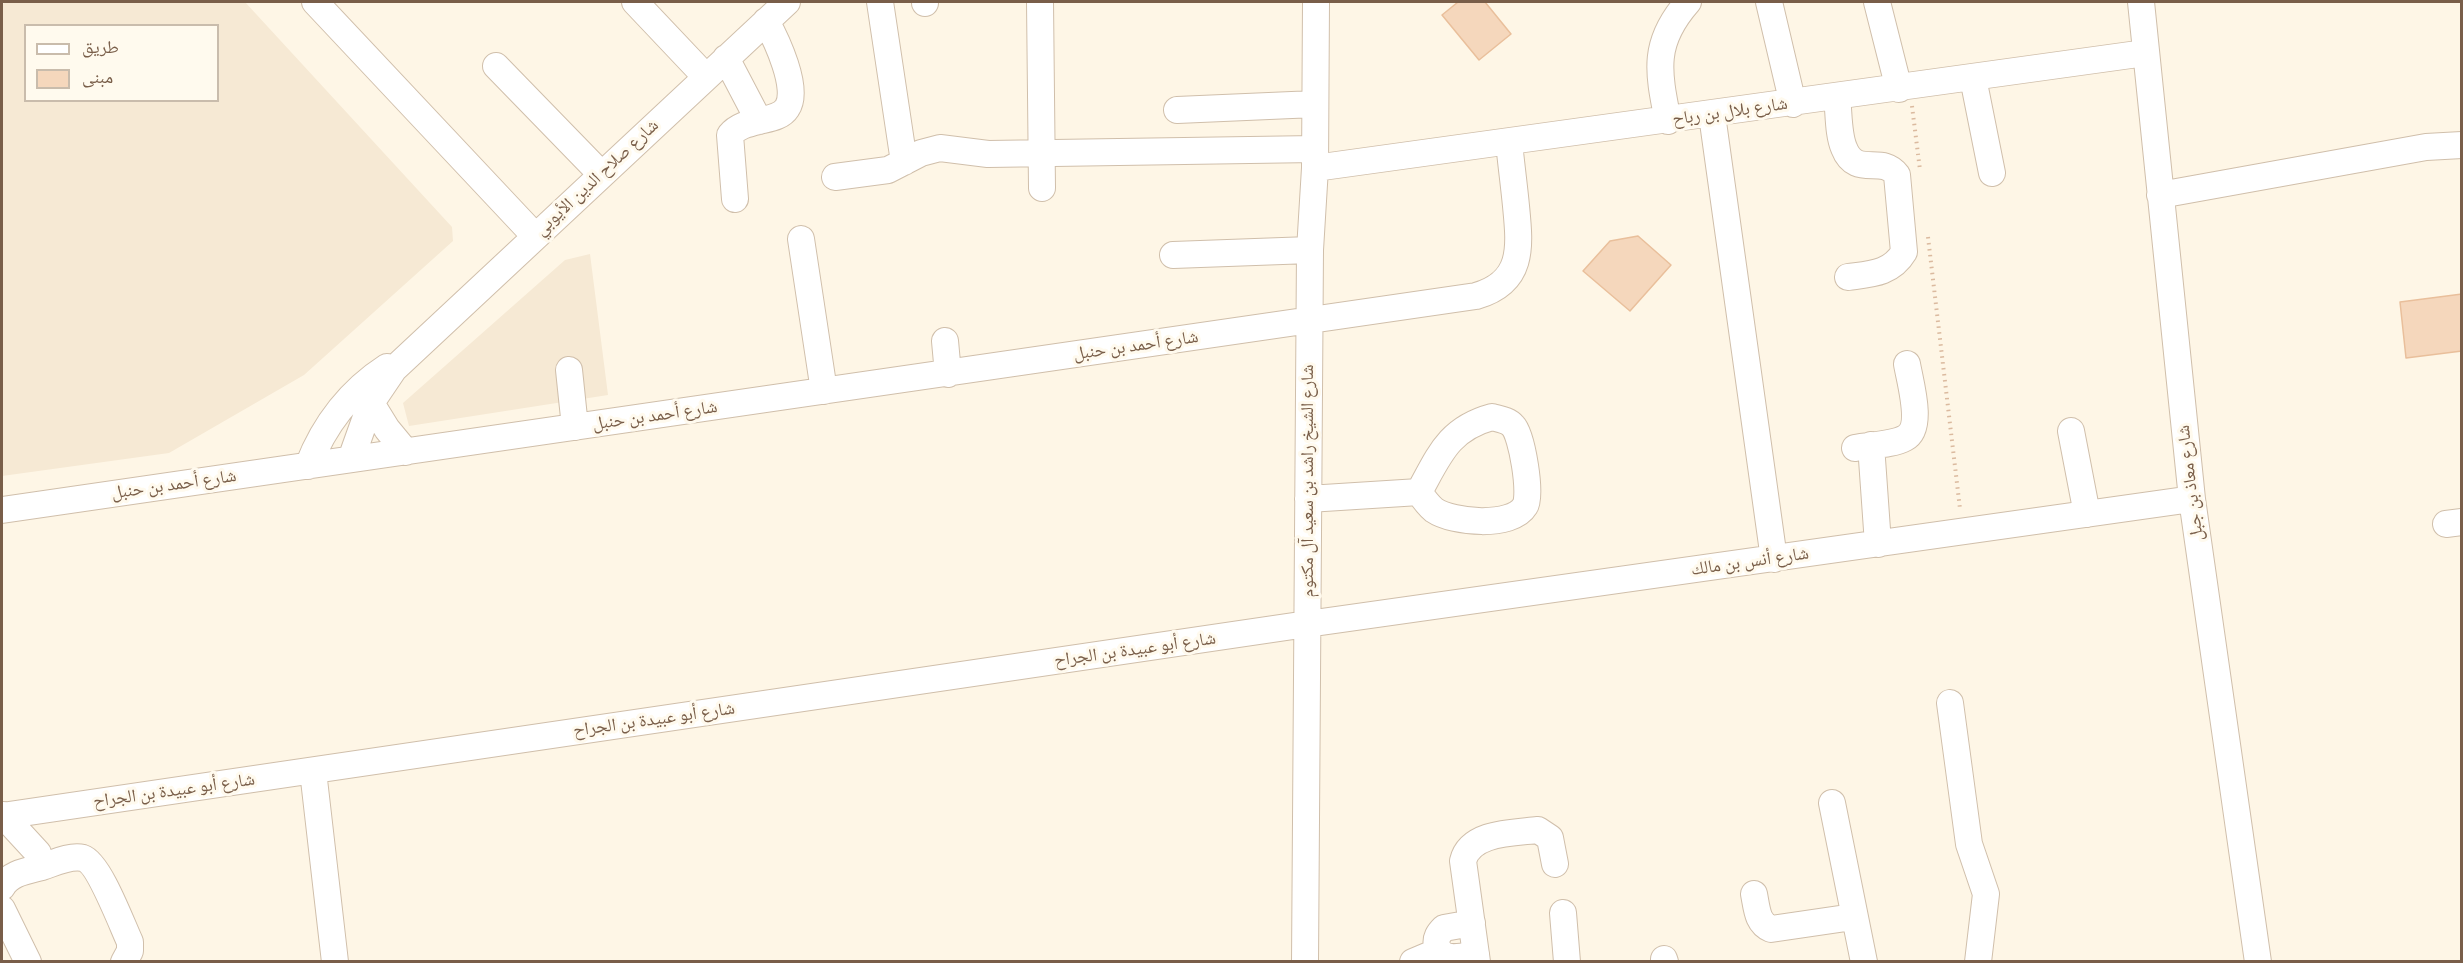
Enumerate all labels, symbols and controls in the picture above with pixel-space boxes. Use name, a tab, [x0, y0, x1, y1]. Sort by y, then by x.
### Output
legend	[24, 24, 219, 102]
text: طريق	[82, 36, 119, 58]
text: مبنى	[82, 66, 113, 88]
street label: شارع بلال بن رباح	[1671, 93, 1789, 131]
street label: شارع صلاح الدين الأيوبي	[531, 115, 663, 241]
street label: شارع أحمد بن حنبل	[1072, 327, 1200, 365]
street label: شارع الشيخ راشد بن سعيد آل مكتوم	[1297, 364, 1319, 598]
street label: شارع أحمد بن حنبل	[591, 397, 719, 435]
street label: شارع معاذ بن جبل	[2173, 424, 2209, 542]
street label: شارع أحمد بن حنبل	[110, 466, 238, 504]
street label: شارع أنس بن مالك	[1690, 543, 1810, 581]
street label: شارع أبو عبيدة بن الجراح	[1053, 628, 1217, 672]
street label: شارع أبو عبيدة بن الجراح	[572, 698, 736, 742]
street label: شارع أبو عبيدة بن الجراح	[92, 769, 256, 813]

